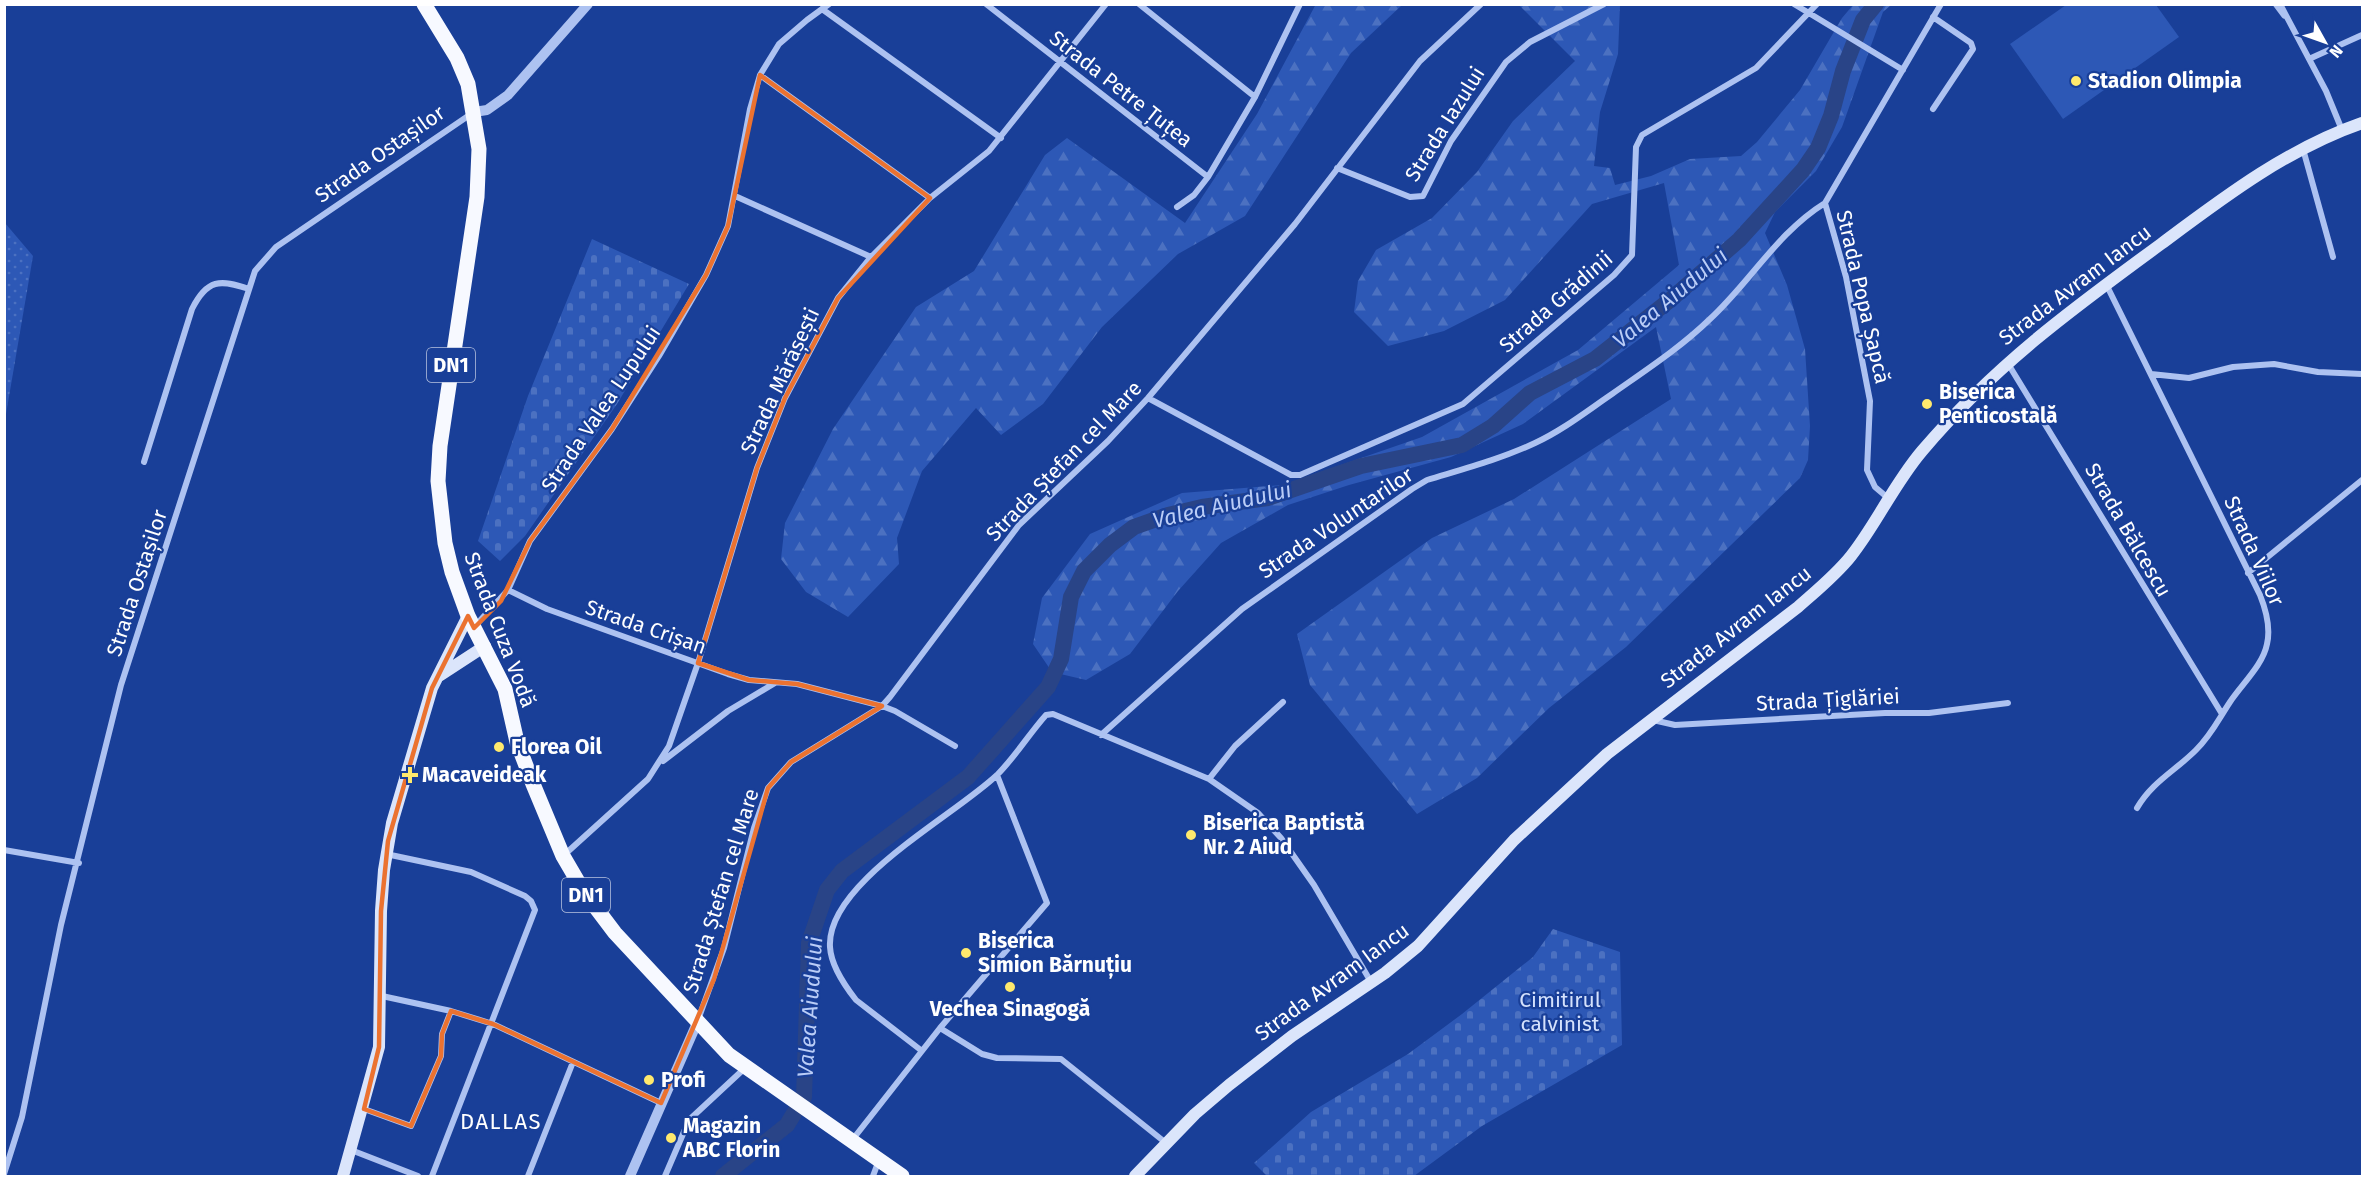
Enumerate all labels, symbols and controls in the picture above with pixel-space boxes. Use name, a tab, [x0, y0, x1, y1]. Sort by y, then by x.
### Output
north arrow	[2295, 12, 2355, 72]
street label: Strada Petre Țuțea	[1044, 25, 1198, 153]
text: N	[2325, 41, 2347, 61]
street label: Strada Iazului	[1399, 62, 1491, 186]
place label: Stadion Olimpia	[2088, 68, 2242, 94]
marker: Stadion Olimpia	[2069, 74, 2083, 88]
street label: Strada Ostașilor	[310, 100, 450, 208]
street label: Strada Popa Șapcă	[1830, 208, 1896, 386]
street label: Strada Avram Iancu	[1994, 219, 2156, 351]
water label: Valea Aiudului	[1607, 242, 1733, 354]
street label: Strada Grădinii	[1494, 246, 1618, 358]
street label: Strada Mărășești	[735, 304, 825, 458]
street label: Strada Valea Lupului	[536, 321, 666, 497]
road number: DN1	[427, 348, 475, 382]
street label: Strada Ștefan cel Mare	[981, 375, 1147, 547]
place label: Biserica Penticostală	[1939, 379, 2058, 429]
marker: Biserica Penticostală	[1920, 397, 1934, 411]
street label: Strada Bălcescu	[2079, 458, 2177, 602]
street label: Strada Voluntarilor	[1254, 462, 1418, 584]
water label: Valea Aiudului	[1150, 476, 1294, 534]
street label: Strada Viilor	[2218, 492, 2290, 610]
street label: Strada Ostașilor	[101, 506, 173, 660]
street label: Strada Cuza Vodă	[458, 549, 542, 711]
street label: Strada Avram Iancu	[1655, 560, 1817, 694]
street label: Strada Crișan	[582, 594, 710, 660]
street label: Strada Țiglăriei	[1755, 683, 1901, 717]
place label: Florea Oil	[511, 734, 603, 760]
marker: Florea Oil	[492, 740, 506, 754]
place label: Macaveideak	[422, 762, 547, 788]
marker: Macaveideak	[403, 768, 417, 782]
street label: Strada Ștefan cel Mare	[677, 785, 765, 997]
place label: Biserica Baptistă Nr. 2 Aiud	[1203, 810, 1365, 860]
marker: Biserica Baptistă Nr. 2 Aiud	[1184, 828, 1198, 842]
road number: DN1	[562, 878, 610, 912]
street label: Strada Avram Iancu	[1250, 917, 1414, 1047]
place label: Biserica Simion Bărnuțiu	[978, 928, 1132, 979]
water label: Valea Aiudului	[792, 935, 828, 1079]
marker: Biserica Simion Bărnuțiu	[959, 946, 973, 960]
marker: Vechea Sinagogă	[1003, 980, 1017, 994]
park label: Cimitirul calvinist	[1519, 987, 1601, 1037]
place label: Vechea Sinagogă	[929, 996, 1090, 1022]
place label: Profi	[661, 1067, 706, 1093]
marker: Profi	[642, 1073, 656, 1087]
district label: DALLAS	[460, 1108, 542, 1135]
place label: Magazin ABC Florin	[682, 1113, 780, 1163]
marker: Magazin ABC Florin	[664, 1131, 678, 1145]

